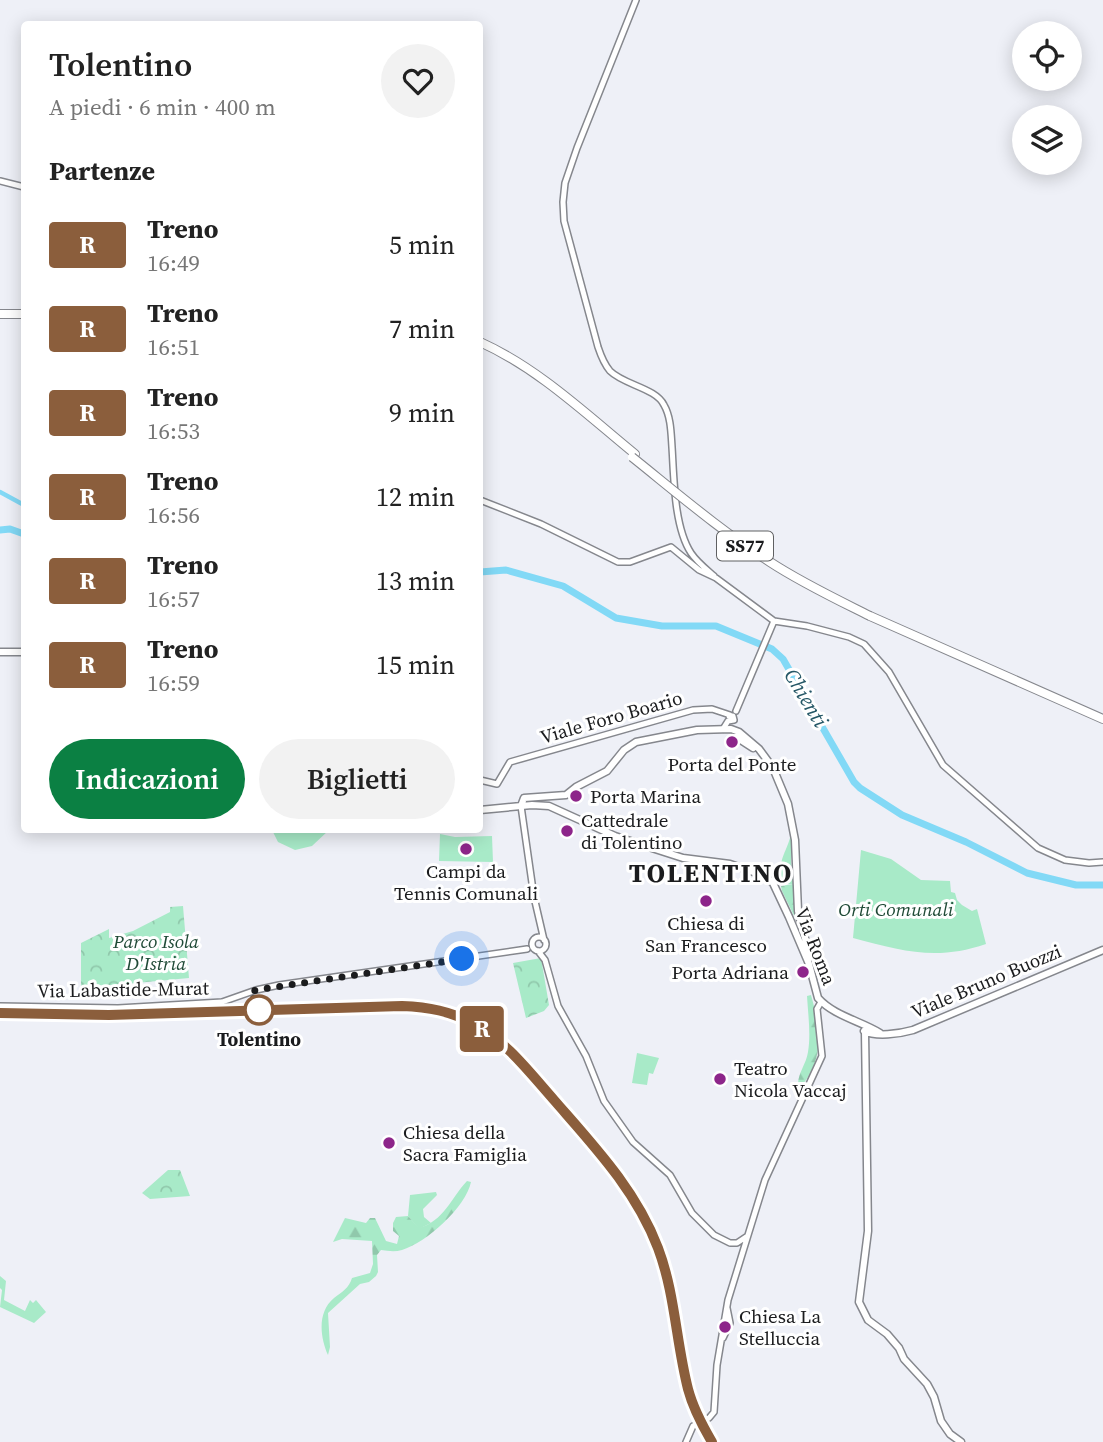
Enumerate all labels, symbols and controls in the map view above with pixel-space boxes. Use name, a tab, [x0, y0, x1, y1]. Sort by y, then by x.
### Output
map controls	[1012, 21, 1082, 175]
button: locate	[1012, 21, 1082, 91]
text: Tolentino	[49, 42, 192, 87]
button: heart	[381, 44, 455, 118]
text: A piedi · 6 min · 400 m	[49, 91, 276, 123]
button: layers	[1012, 105, 1082, 175]
text: Partenze	[49, 153, 155, 189]
text: Treno	[147, 211, 218, 247]
text: 5 min	[389, 227, 455, 263]
text: R	[79, 228, 96, 261]
text: 16:49	[147, 247, 200, 279]
text: Treno	[147, 295, 218, 331]
text: 7 min	[389, 311, 455, 347]
text: R	[79, 312, 96, 345]
text: 16:51	[147, 331, 200, 363]
text: Treno	[147, 379, 218, 415]
text: 9 min	[389, 395, 455, 431]
text: R	[79, 396, 96, 429]
text: 16:53	[147, 415, 200, 447]
text: Treno	[147, 463, 218, 499]
text: 12 min	[376, 479, 455, 515]
text: R	[79, 480, 96, 513]
text: 16:56	[147, 499, 200, 531]
road number: SS77	[717, 532, 773, 560]
text: Treno	[147, 547, 218, 583]
text: 13 min	[376, 563, 455, 599]
text: R	[79, 564, 96, 597]
text: 16:57	[147, 583, 200, 615]
text: Treno	[147, 631, 218, 667]
text: 15 min	[376, 647, 455, 683]
text: R	[79, 648, 96, 681]
water label: Chienti	[778, 663, 836, 733]
text: 16:59	[147, 667, 200, 699]
street label: Viale Foro Boario	[537, 684, 685, 750]
marker: Porta del Ponte	[724, 734, 740, 750]
button: Indicazioni	[49, 739, 245, 819]
button: Biglietti	[259, 739, 455, 819]
place label: Porta del Ponte	[668, 751, 796, 777]
place label: Porta Marina	[590, 783, 701, 809]
marker: Porta Marina	[568, 788, 584, 804]
place label: Cattedrale di Tolentino	[581, 807, 682, 855]
marker: Cattedrale di Tolentino	[559, 823, 575, 839]
marker: Campi da Tennis Comunali	[458, 841, 474, 857]
district label: TOLENTINO	[629, 855, 793, 891]
place label: Campi da Tennis Comunali	[394, 858, 538, 906]
marker: Chiesa di San Francesco	[698, 893, 714, 909]
park label: Orti Comunali	[838, 896, 954, 922]
street label: Via Roma	[789, 903, 843, 989]
place label: Chiesa di San Francesco	[645, 910, 767, 958]
park label: Parco Isola D'Istria	[112, 928, 199, 976]
street label: Viale Bruno Buozzi	[907, 938, 1065, 1024]
your location	[444, 941, 479, 976]
place label: Porta Adriana	[672, 959, 789, 985]
marker: Porta Adriana	[795, 964, 811, 980]
street label: Via Labastide-Murat	[37, 974, 210, 1003]
marker: Tolentino	[244, 995, 274, 1025]
line badge: R	[459, 1006, 505, 1052]
text: R	[474, 1012, 490, 1045]
place label: Tolentino	[217, 1026, 301, 1052]
place label: Teatro Nicola Vaccaj	[734, 1055, 847, 1103]
marker: Teatro Nicola Vaccaj	[712, 1071, 728, 1087]
place label: Chiesa della Sacra Famiglia	[403, 1119, 527, 1167]
marker: Chiesa della Sacra Famiglia	[381, 1135, 397, 1151]
place label: Chiesa La Stelluccia	[739, 1303, 821, 1351]
marker: Chiesa La Stelluccia	[717, 1319, 733, 1335]

